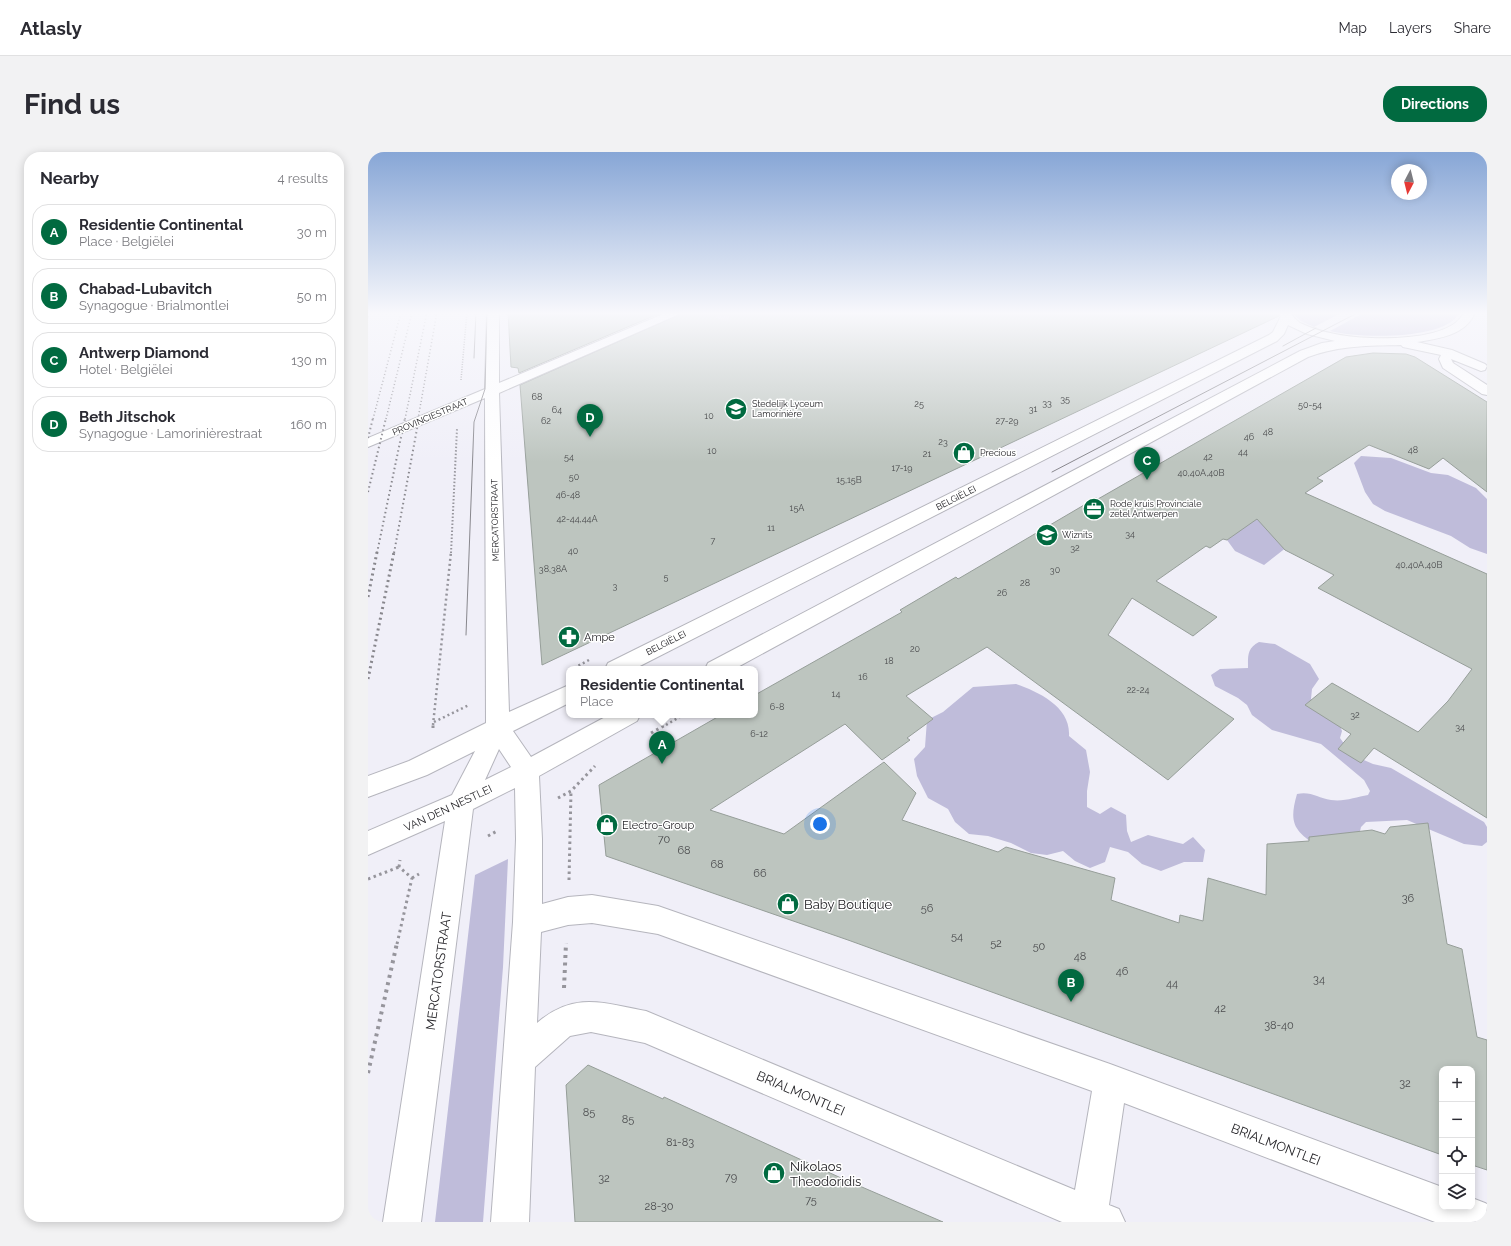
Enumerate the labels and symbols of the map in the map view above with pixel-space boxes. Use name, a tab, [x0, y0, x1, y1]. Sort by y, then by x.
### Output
north arrow	[1391, 164, 1427, 200]
house number: 68	[532, 392, 542, 402]
house number: 35	[1060, 394, 1070, 404]
street label: PROVINCIESTRAAT	[391, 396, 470, 437]
school or university icon: Stedelijk Lyceum Lamorinière	[723, 396, 749, 422]
house number: 33	[1042, 398, 1052, 408]
place label: Stedelijk Lyceum Lamorinière	[752, 399, 823, 419]
house number: 25	[914, 399, 924, 409]
house number: 50-54	[1298, 400, 1322, 410]
pin: D	[577, 404, 603, 437]
house number: 31	[1029, 404, 1037, 414]
house number: 64	[552, 405, 562, 415]
house number: 10	[704, 411, 714, 421]
house number: 62	[541, 416, 551, 426]
house number: 27-29	[996, 416, 1018, 426]
house number: 48	[1263, 427, 1273, 437]
house number: 46	[1244, 432, 1255, 442]
house number: 23	[938, 437, 948, 447]
shop icon: Precious	[951, 440, 977, 466]
house number: 48	[1408, 445, 1418, 455]
house number: 10	[707, 446, 717, 456]
pin: C	[1134, 447, 1160, 480]
house number: 44	[1238, 447, 1248, 457]
place label: Precious	[980, 448, 1016, 458]
house number: 21	[923, 449, 931, 459]
house number: 54	[564, 452, 574, 462]
house number: 42	[1203, 452, 1213, 462]
house number: 17-19	[891, 463, 913, 473]
house number: 40,40A,40B	[1177, 468, 1225, 478]
house number: 50	[569, 472, 580, 482]
house number: 15,15B	[836, 475, 862, 485]
street label: MERCATORSTRAAT	[489, 478, 501, 561]
street label: BELGIËLEI	[934, 483, 978, 512]
house number: 46-48	[556, 490, 580, 500]
office icon: Rode kruis Provinciale zetel Antwerpen	[1081, 496, 1107, 522]
place label: Rode kruis Provinciale zetel Antwerpen	[1110, 499, 1202, 519]
house number: 15A	[790, 503, 804, 513]
house number: 42-44,44A	[556, 514, 598, 524]
school or university icon: Wiznits	[1034, 522, 1060, 548]
house number: 11	[767, 523, 775, 533]
house number: 34	[1125, 529, 1135, 539]
place label: Wiznits	[1062, 530, 1093, 540]
house number: 7	[711, 536, 716, 546]
house number: 32	[1070, 543, 1080, 553]
house number: 40	[568, 546, 579, 556]
house number: 40,40A,40B	[1395, 560, 1443, 570]
house number: 38,38A	[539, 564, 567, 574]
house number: 30	[1050, 565, 1061, 575]
house number: 5	[664, 572, 669, 582]
house number: 28	[1020, 578, 1030, 588]
house number: 3	[613, 581, 618, 591]
house number: 26	[997, 588, 1008, 598]
pharmacy icon: Ampe	[556, 624, 582, 650]
street label: BELGIËLEI	[644, 628, 688, 657]
place label: Ampe	[584, 631, 615, 644]
house number: 20	[910, 644, 921, 654]
house number: 18	[884, 656, 894, 666]
house number: 16	[858, 672, 868, 682]
house number: 22-24	[1127, 685, 1149, 695]
house number: 14	[832, 689, 840, 699]
house number: 6-8	[770, 702, 784, 712]
house number: 32	[1350, 710, 1360, 720]
house number: 34	[1455, 722, 1465, 732]
house number: 6-12	[750, 729, 768, 739]
pin: A	[649, 731, 675, 764]
street label: VAN DEN NESTLEI	[402, 782, 494, 835]
shop icon: Electro-Group	[594, 812, 620, 838]
your location	[810, 814, 830, 834]
place label: Electro-Group	[622, 819, 694, 832]
house number: 70	[658, 833, 671, 846]
house number: 68	[677, 844, 691, 857]
house number: 68	[710, 858, 724, 871]
house number: 66	[753, 867, 767, 880]
shop icon: Baby Boutique	[775, 891, 801, 917]
house number: 36	[1402, 892, 1415, 905]
place label: Baby Boutique	[804, 897, 893, 912]
house number: 56	[921, 902, 934, 915]
street label: MERCATORSTRAAT	[423, 911, 454, 1031]
house number: 54	[951, 930, 963, 943]
house number: 52	[990, 937, 1002, 950]
house number: 50	[1033, 940, 1046, 953]
house number: 48	[1074, 950, 1086, 963]
house number: 46	[1116, 965, 1129, 978]
pin: B	[1058, 969, 1084, 1002]
house number: 34	[1313, 973, 1325, 986]
house number: 44	[1166, 977, 1178, 990]
house number: 42	[1214, 1002, 1226, 1015]
house number: 38-40	[1264, 1019, 1294, 1032]
street label: BRIALMONTLEI	[754, 1068, 847, 1119]
house number: 32	[1399, 1077, 1411, 1090]
house number: 85	[583, 1106, 595, 1119]
house number: 85	[622, 1113, 634, 1126]
street label: BRIALMONTLEI	[1229, 1121, 1323, 1168]
house number: 81-83	[666, 1136, 694, 1149]
place label: Nikolaos Theodoridis	[790, 1159, 861, 1189]
shop icon: Nikolaos Theodoridis	[761, 1160, 787, 1186]
house number: 79	[725, 1171, 737, 1184]
house number: 32	[598, 1172, 610, 1185]
house number: 75	[805, 1194, 817, 1207]
house number: 28-30	[644, 1200, 674, 1213]

